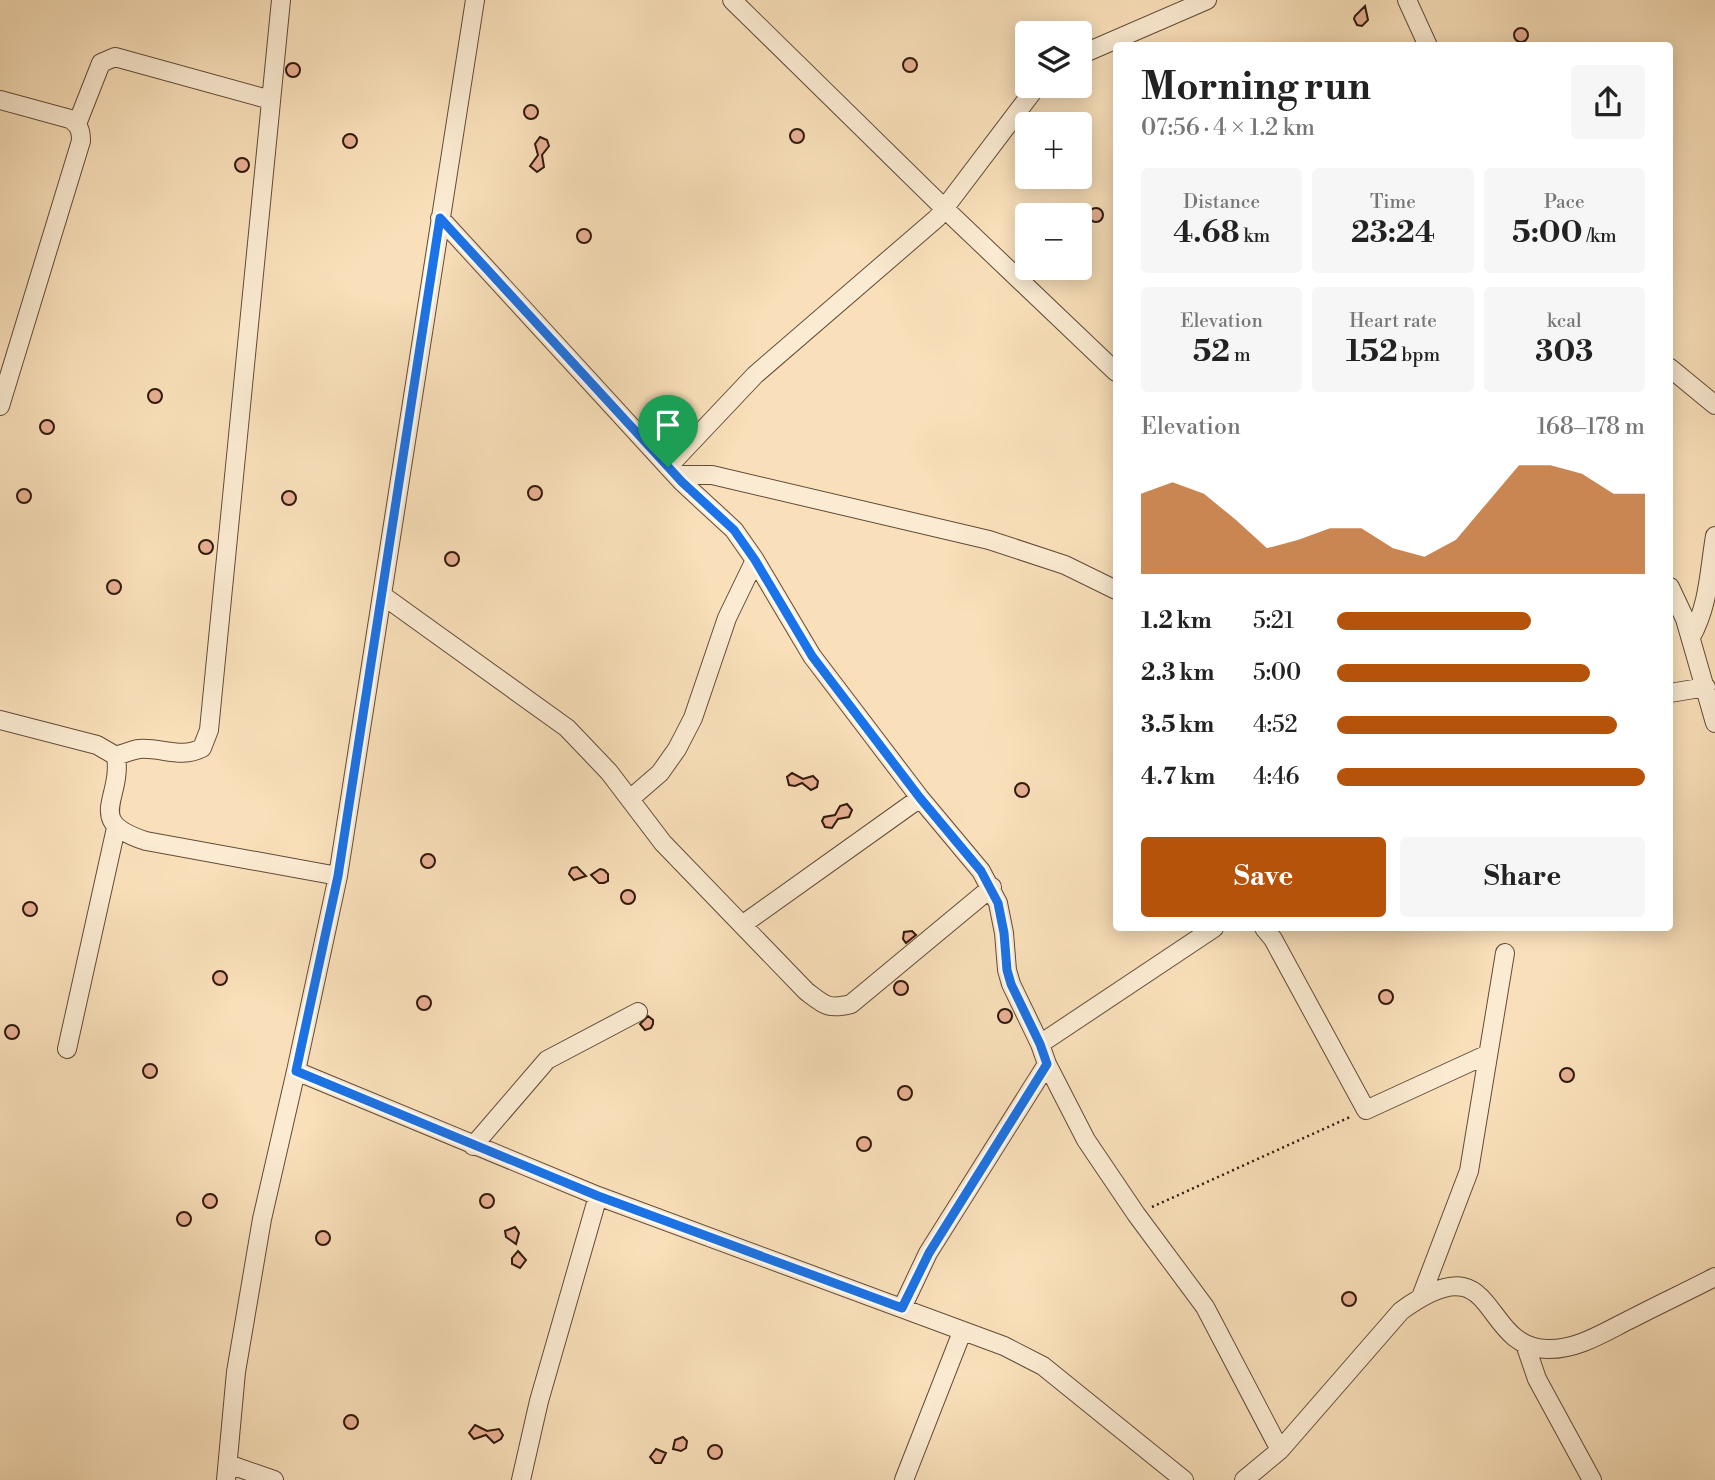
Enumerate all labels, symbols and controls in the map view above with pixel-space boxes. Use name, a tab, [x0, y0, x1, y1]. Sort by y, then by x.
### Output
map controls	[1015, 21, 1092, 280]
button: layers	[1015, 21, 1092, 98]
text: Morning run	[1141, 64, 1371, 111]
button: share	[1571, 65, 1645, 139]
button: +	[1015, 112, 1092, 189]
text: 07:56 · 4 × 1.2 km	[1141, 114, 1315, 142]
text: Distance	[1183, 190, 1260, 214]
text: Time	[1370, 190, 1416, 214]
text: Pace	[1544, 190, 1585, 214]
button: −	[1015, 203, 1092, 280]
text: 4.68	[1173, 214, 1240, 252]
text: 23:24	[1351, 214, 1435, 252]
text: 5:00	[1512, 214, 1583, 252]
text: km	[1240, 224, 1270, 248]
text: /km	[1583, 224, 1617, 248]
text: Elevation	[1181, 309, 1263, 333]
text: Heart rate	[1349, 309, 1437, 333]
text: kcal	[1547, 309, 1582, 333]
text: 52	[1193, 333, 1230, 371]
text: 152	[1346, 333, 1398, 371]
text: 303	[1535, 333, 1593, 371]
text: m	[1230, 343, 1251, 367]
text: bpm	[1398, 343, 1440, 367]
pin	[638, 395, 698, 467]
icon: arrive	[649, 406, 687, 444]
text: Elevation	[1141, 413, 1241, 441]
text: 168–178 m	[1537, 413, 1645, 441]
text: 1.2 km	[1141, 607, 1212, 635]
text: 5:21	[1253, 607, 1294, 635]
text: 2.3 km	[1141, 659, 1214, 687]
text: 5:00	[1253, 659, 1301, 687]
text: 3.5 km	[1141, 711, 1214, 739]
text: 4:52	[1253, 711, 1298, 739]
text: 4.7 km	[1141, 763, 1215, 791]
text: 4:46	[1253, 763, 1300, 791]
button: Save	[1141, 837, 1386, 917]
button: Share	[1400, 837, 1645, 917]

